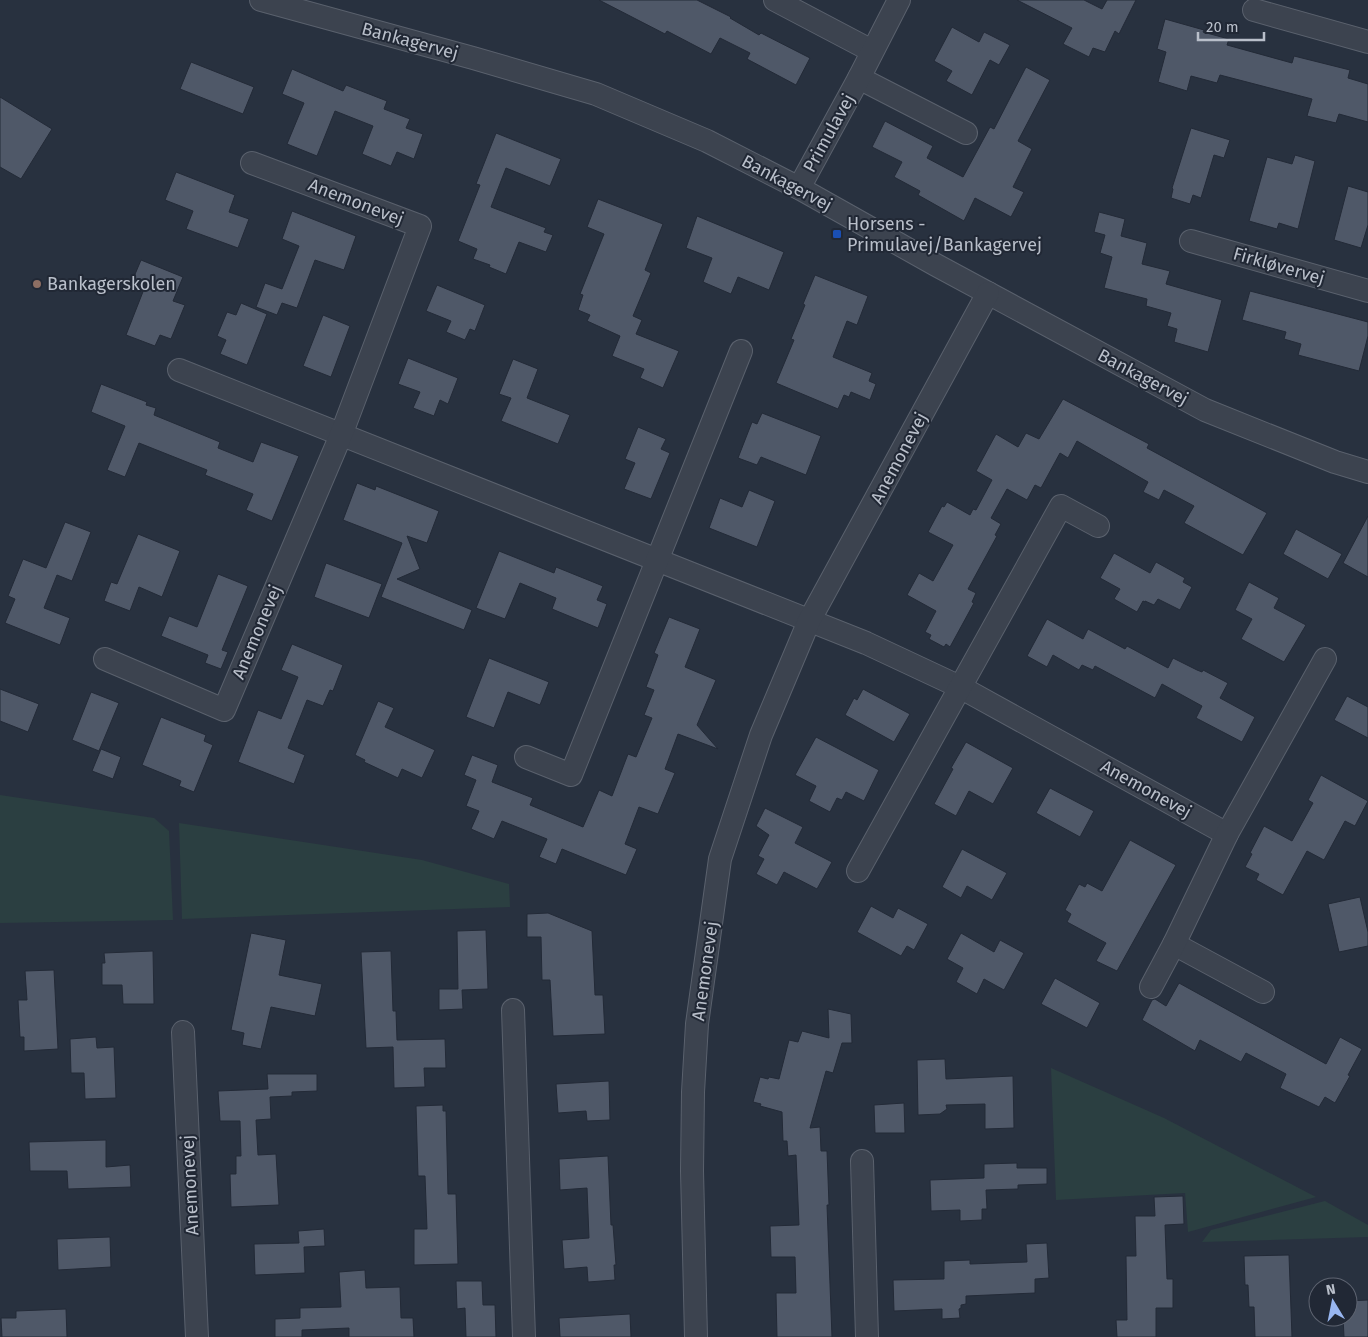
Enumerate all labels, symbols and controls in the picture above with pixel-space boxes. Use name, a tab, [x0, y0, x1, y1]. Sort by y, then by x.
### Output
scale bar	[1198, 10, 1264, 42]
street label: Bankagervej	[359, 18, 461, 64]
text: 20 m	[1206, 18, 1239, 36]
street label: Primulavej	[798, 90, 860, 176]
street label: Bankagervej	[738, 150, 836, 216]
street label: Anemonevej	[305, 174, 407, 230]
place label: Horsens - Primulavej/Bankagervej	[847, 213, 1042, 256]
marker: Horsens - Primulavej/Bankagervej	[831, 228, 843, 240]
street label: Firkløvervej	[1231, 242, 1327, 290]
place label: Bankagerskolen	[47, 273, 176, 295]
marker: Bankagerskolen	[31, 278, 43, 290]
street label: Bankagervej	[1094, 344, 1192, 410]
street label: Anemonevej	[866, 408, 932, 508]
street label: Anemonevej	[227, 581, 287, 683]
street label: Anemonevej	[1097, 755, 1195, 823]
street label: Anemonevej	[687, 920, 723, 1022]
street label: Anemonevej	[176, 1134, 204, 1236]
north arrow	[1308, 1277, 1358, 1327]
text: N	[1325, 1281, 1337, 1299]

